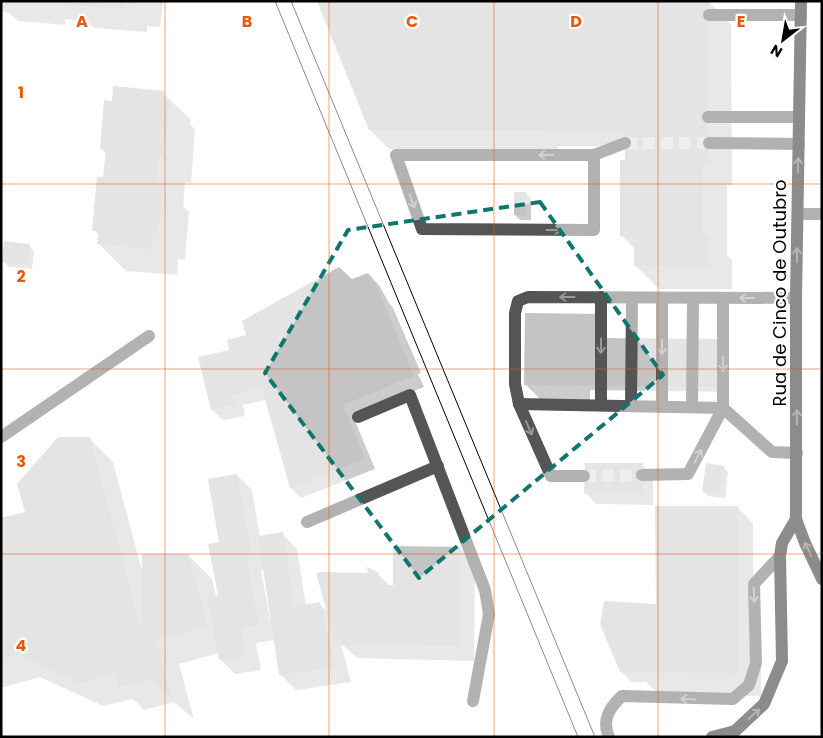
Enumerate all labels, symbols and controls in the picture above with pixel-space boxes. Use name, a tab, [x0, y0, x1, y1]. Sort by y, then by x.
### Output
text: A	[76, 10, 88, 33]
text: B	[242, 10, 252, 33]
text: C	[406, 10, 418, 33]
text: D	[570, 10, 582, 33]
text: E	[737, 10, 745, 33]
north arrow	[758, 15, 808, 65]
text: N	[767, 40, 786, 62]
text: 1	[18, 81, 24, 104]
one-way arrow	[538, 150, 554, 160]
one-way arrow	[793, 157, 803, 174]
street label: Rua de Cinco de Outubro	[767, 180, 792, 406]
one-way arrow	[408, 193, 417, 208]
one-way arrow	[546, 225, 562, 235]
one-way arrow	[792, 247, 802, 264]
text: 2	[16, 265, 26, 288]
one-way arrow	[560, 292, 576, 302]
one-way arrow	[740, 293, 756, 303]
one-way arrow	[596, 338, 606, 354]
one-way arrow	[657, 338, 667, 354]
one-way arrow	[718, 356, 728, 372]
one-way arrow	[792, 410, 802, 426]
one-way arrow	[525, 420, 535, 435]
one-way arrow	[694, 449, 703, 464]
text: 3	[16, 450, 26, 473]
one-way arrow	[802, 542, 812, 557]
one-way arrow	[749, 586, 759, 602]
text: 4	[16, 634, 27, 657]
one-way arrow	[681, 694, 697, 703]
one-way arrow	[747, 708, 760, 720]

